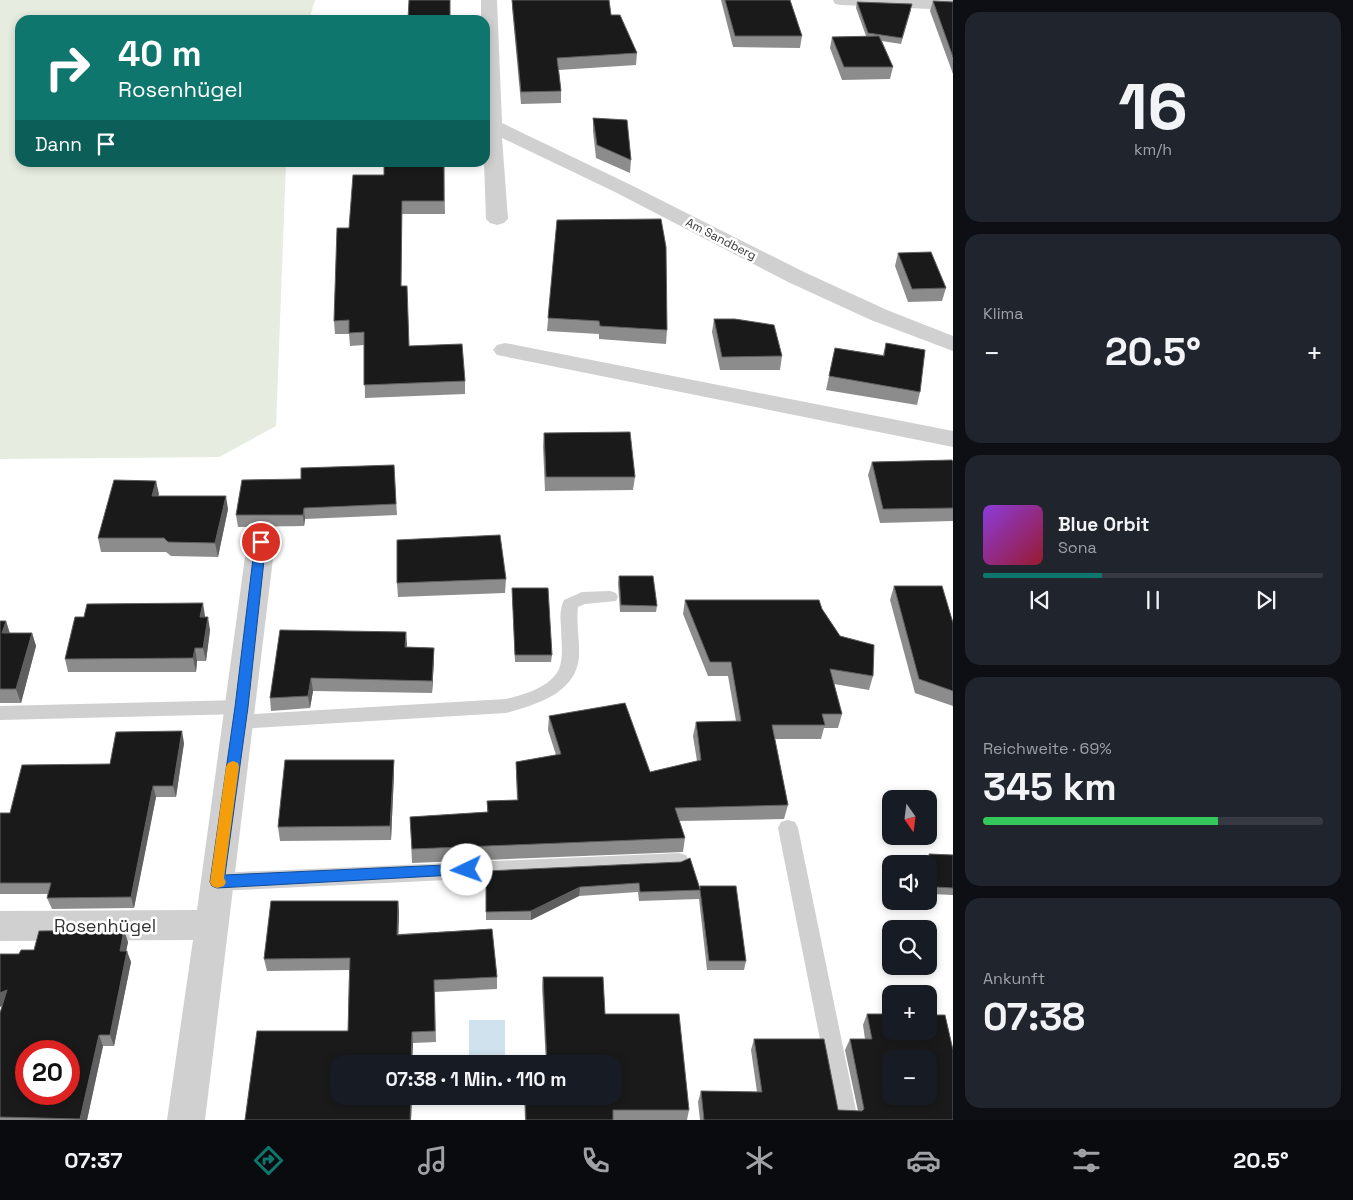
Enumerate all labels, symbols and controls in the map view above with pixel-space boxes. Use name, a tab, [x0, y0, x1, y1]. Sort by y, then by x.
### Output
text: 40 m	[118, 32, 202, 76]
icon: right	[35, 35, 100, 100]
text: 16	[1118, 65, 1188, 148]
text: Rosenhügel	[118, 75, 243, 103]
icon: arrive	[92, 130, 120, 158]
text: Dann	[35, 132, 82, 157]
text: km/h	[1134, 139, 1172, 160]
street label: Am Sandberg	[683, 214, 759, 264]
text: Klima	[983, 303, 1024, 324]
text: 20.5°	[1105, 328, 1201, 376]
text: −	[983, 335, 1000, 371]
text: +	[1306, 335, 1323, 371]
text: Blue Orbit	[1058, 512, 1149, 537]
pin	[240, 521, 282, 563]
icon: arrive	[247, 528, 275, 556]
text: Sona	[1058, 537, 1097, 558]
icon: previous	[1026, 586, 1054, 614]
icon: pause	[1139, 586, 1167, 614]
icon: next	[1252, 586, 1280, 614]
text: Reichweite · 69%	[983, 738, 1112, 759]
text: 345 km	[983, 763, 1117, 811]
north arrow	[882, 790, 938, 845]
map controls	[882, 790, 937, 1105]
position arrow	[440, 843, 492, 895]
button: sound	[882, 855, 937, 910]
street label: Rosenhügel	[54, 914, 156, 937]
button: search	[882, 920, 937, 975]
text: Ankunft	[983, 968, 1045, 989]
button: +	[882, 985, 937, 1040]
text: 07:38	[983, 993, 1085, 1041]
speed limit sign: 20	[15, 1040, 80, 1105]
button: −	[882, 1050, 937, 1105]
text: 07:38 · 1 Min. · 110 m	[385, 1067, 567, 1092]
icon: directions	[251, 1143, 286, 1178]
icon: music	[415, 1143, 450, 1178]
icon: phone	[578, 1143, 613, 1178]
icon: climate	[742, 1143, 777, 1178]
icon: car	[906, 1143, 941, 1178]
icon: filters	[1069, 1143, 1104, 1178]
text: 07:37	[64, 1146, 122, 1174]
text: 20.5°	[1233, 1146, 1289, 1174]

